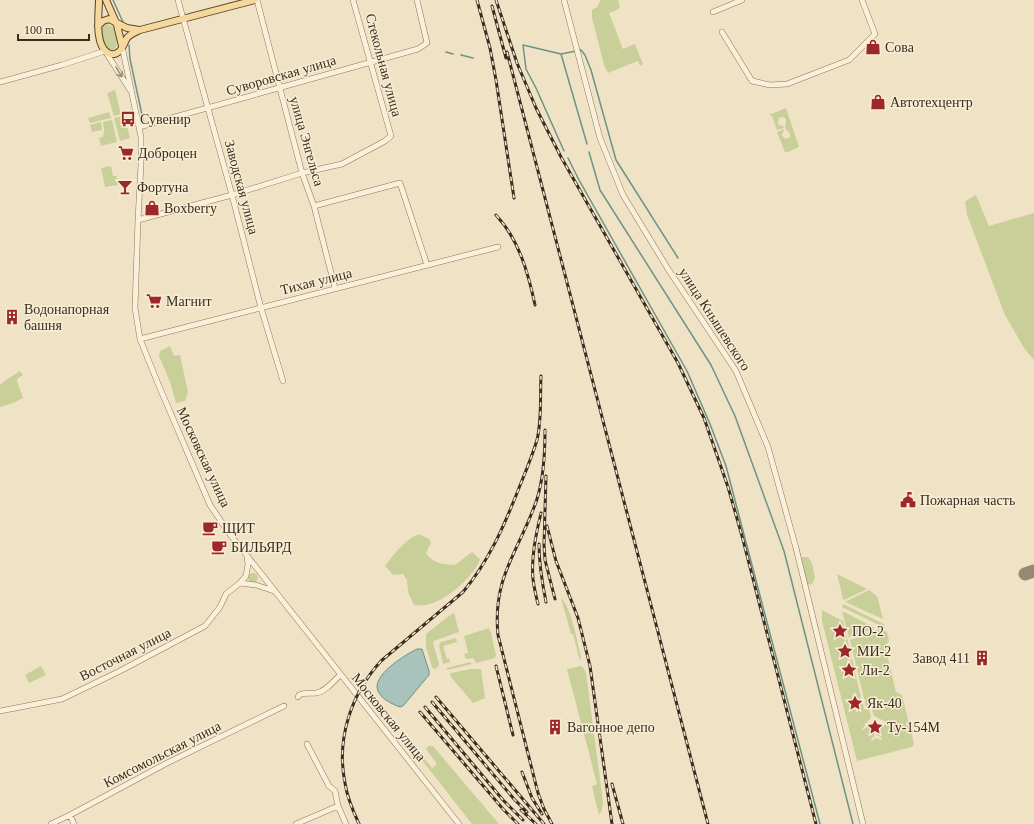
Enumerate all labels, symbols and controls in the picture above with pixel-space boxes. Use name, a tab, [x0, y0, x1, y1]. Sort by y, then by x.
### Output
street label: Стекольная улица	[363, 12, 405, 119]
scale bar	[18, 16, 89, 42]
text: 100 m	[24, 23, 55, 37]
shop icon: Сова	[864, 38, 882, 56]
place label: Сова	[885, 40, 915, 55]
street label: Суворовская улица	[224, 52, 339, 98]
one-way arrow	[116, 66, 124, 78]
shop icon: Автотехцентр	[869, 93, 887, 111]
street label: улица Энгельса	[287, 95, 327, 188]
place label: Автотехцентр	[890, 95, 973, 110]
bus stop icon: Сувенир	[119, 110, 137, 128]
place label: Сувенир	[140, 112, 191, 127]
street label: Заводская улица	[222, 138, 262, 237]
supermarket icon: Доброцен	[117, 144, 135, 162]
place label: Доброцен	[138, 146, 197, 161]
bar icon: Фортуна	[116, 178, 134, 196]
place label: Фортуна	[137, 180, 189, 195]
shop icon: Boxberry	[143, 199, 161, 217]
place label: Boxberry	[164, 201, 217, 216]
street label: Тихая улица	[279, 265, 354, 298]
street label: улица Кнышевского	[676, 265, 753, 373]
supermarket icon: Магнит	[145, 292, 163, 310]
place label: Магнит	[166, 294, 212, 309]
place label: Водонапорная башня	[24, 302, 110, 333]
building icon: Водонапорная башня	[3, 308, 21, 326]
street label: Московская улица	[174, 405, 234, 510]
public building icon: Пожарная часть	[899, 491, 917, 509]
place label: Пожарная часть	[920, 493, 1015, 508]
cafe icon: ЩИТ	[201, 519, 219, 537]
place label: ЩИТ	[222, 521, 255, 536]
cafe icon: БИЛЬЯРД	[210, 538, 228, 556]
place label: БИЛЬЯРД	[231, 540, 292, 555]
place icon: ПО-2	[831, 622, 849, 640]
place label: ПО-2	[852, 624, 884, 639]
street label: Восточная улица	[77, 625, 174, 684]
place icon: МИ-2	[836, 642, 854, 660]
place label: МИ-2	[857, 644, 891, 659]
building icon: Завод 411	[973, 649, 991, 667]
place label: Завод 411	[913, 651, 970, 666]
place icon: Ли-2	[840, 661, 858, 679]
place label: Ли-2	[861, 663, 890, 678]
street label: Московская улица	[349, 670, 429, 765]
place icon: Як-40	[846, 694, 864, 712]
place label: Як-40	[867, 696, 902, 711]
street label: Комсомольская улица	[101, 718, 224, 791]
building icon: Вагонное депо	[546, 718, 564, 736]
place icon: Ту-154М	[866, 718, 884, 736]
place label: Вагонное депо	[567, 720, 655, 735]
place label: Ту-154М	[887, 720, 941, 735]

